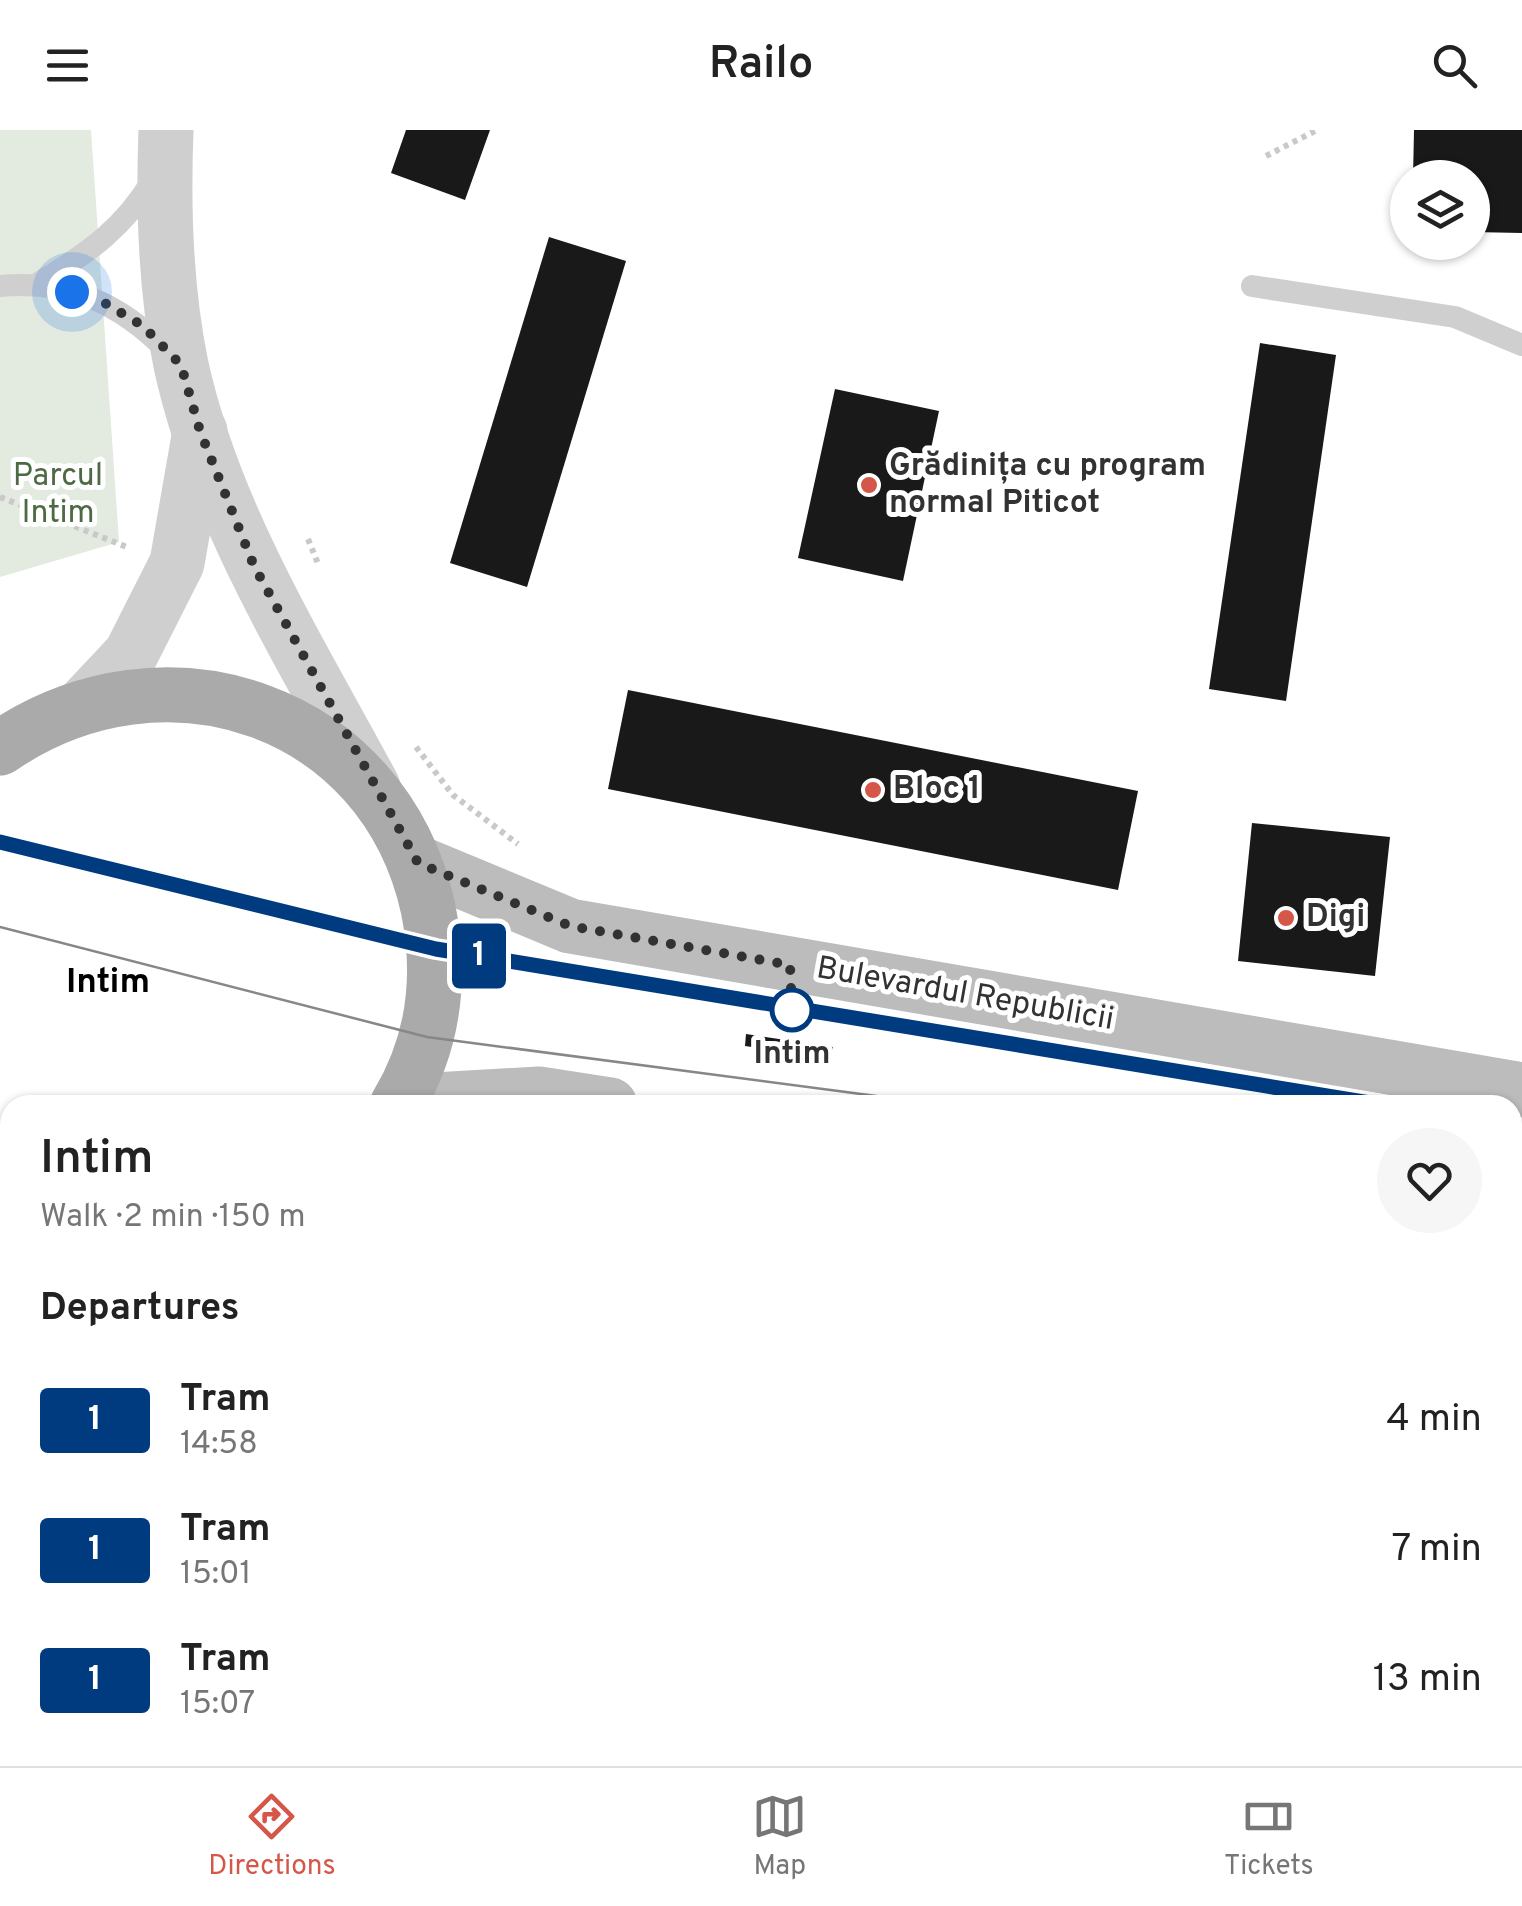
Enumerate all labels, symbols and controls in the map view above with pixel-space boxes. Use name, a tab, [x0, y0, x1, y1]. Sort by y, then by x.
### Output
text: Railo	[709, 37, 813, 94]
icon: menu	[40, 38, 95, 93]
icon: search	[1427, 38, 1482, 93]
map controls	[1390, 160, 1490, 260]
button: layers	[1390, 160, 1490, 260]
your location	[47, 267, 97, 317]
place label: Grădinița cu program normal Piticot	[889, 447, 1206, 524]
park label: Parcul Intim	[13, 457, 103, 534]
marker: Grădinița cu program normal Piticot	[858, 474, 880, 496]
place label: Bloc 1	[893, 770, 981, 810]
marker: Bloc 1	[862, 779, 884, 801]
place label: Digi	[1306, 898, 1365, 938]
marker: Digi	[1275, 907, 1297, 929]
line badge: 1	[446, 924, 512, 988]
text: 1	[472, 934, 486, 978]
street label: Bulevardul Republicii	[813, 949, 1117, 1041]
district label: Intim	[66, 961, 150, 1005]
marker: Intim	[771, 989, 813, 1031]
place label: Intim	[754, 1035, 830, 1075]
button: heart	[1377, 1128, 1482, 1233]
text: Intim	[40, 1130, 153, 1190]
text: Walk · 2 min · 150 m	[40, 1198, 306, 1238]
text: Departures	[40, 1285, 240, 1334]
text: Tram	[180, 1376, 271, 1425]
text: 4 min	[1386, 1396, 1482, 1445]
text: 1	[88, 1398, 102, 1442]
text: 14:58	[180, 1425, 258, 1465]
text: Tram	[180, 1506, 271, 1555]
text: 7 min	[1392, 1526, 1482, 1575]
text: 1	[88, 1528, 102, 1572]
text: 15:01	[180, 1555, 252, 1595]
text: Tram	[180, 1636, 271, 1685]
text: 13 min	[1373, 1656, 1482, 1705]
text: 1	[88, 1658, 102, 1702]
text: 15:07	[180, 1685, 255, 1725]
tab: Directions	[208, 1789, 336, 1885]
tab: Map	[752, 1789, 807, 1885]
tab: Tickets	[1224, 1789, 1314, 1885]

